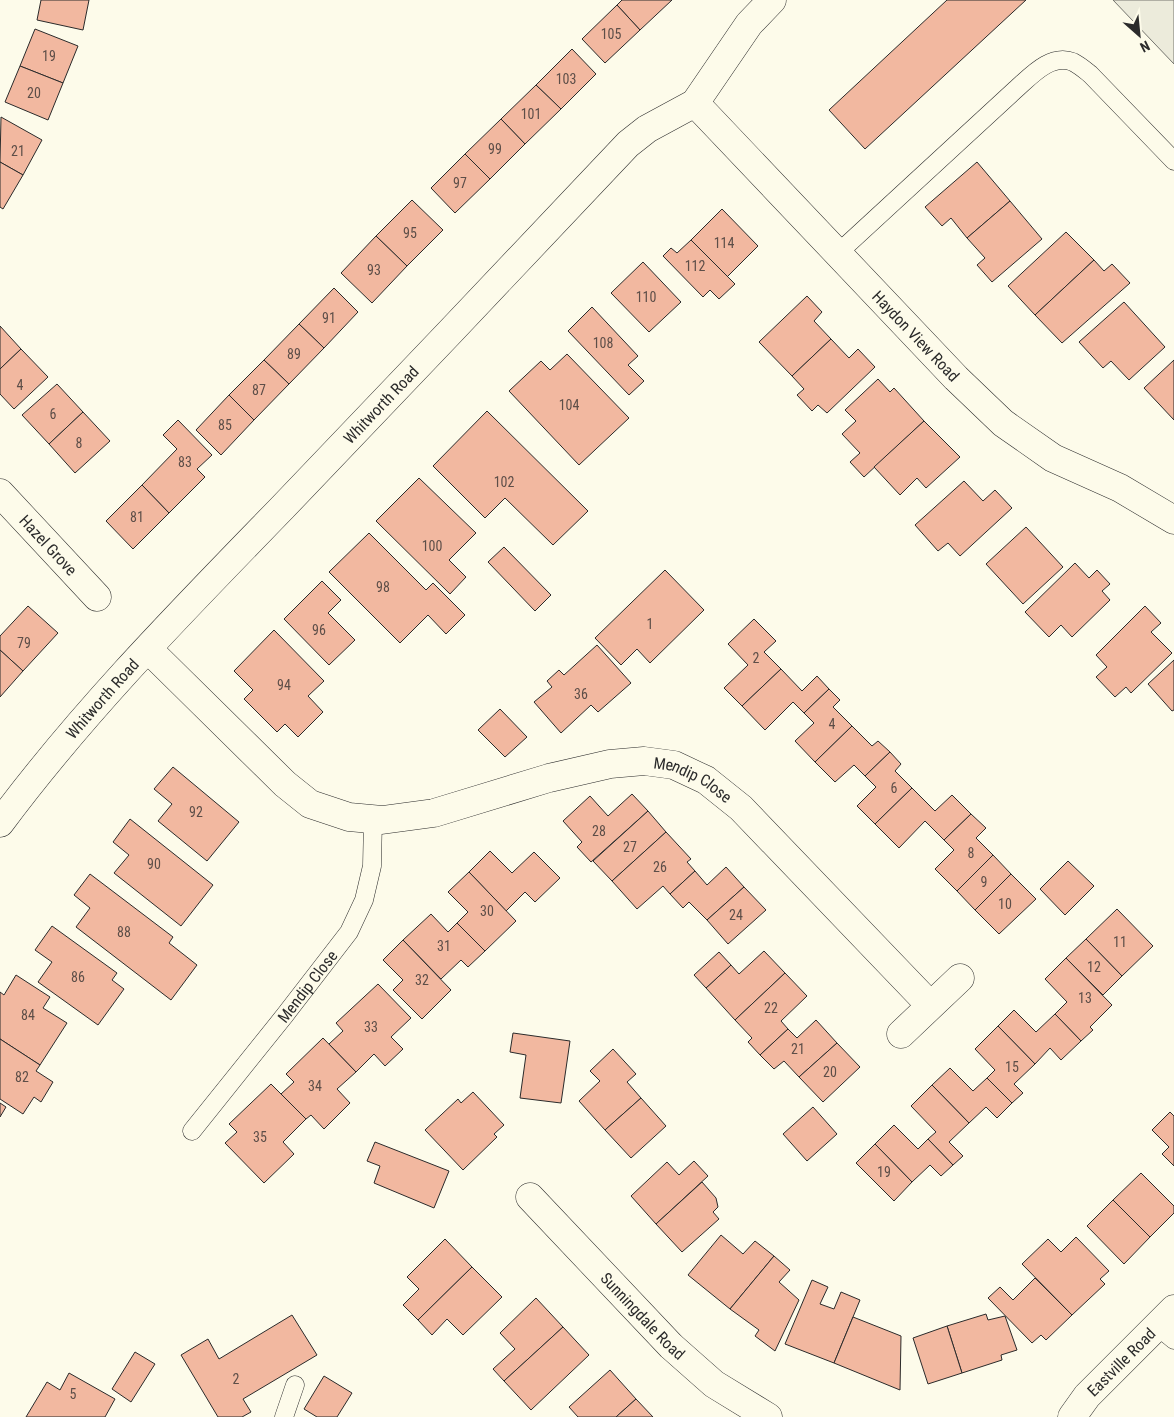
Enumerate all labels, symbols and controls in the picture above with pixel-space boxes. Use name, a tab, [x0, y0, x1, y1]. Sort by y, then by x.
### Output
north arrow	[1114, 10, 1164, 60]
house number: 105	[601, 26, 621, 42]
text: N	[1137, 38, 1152, 56]
house number: 19	[42, 48, 56, 64]
house number: 103	[556, 71, 576, 87]
house number: 20	[27, 85, 41, 101]
house number: 101	[521, 106, 541, 122]
house number: 99	[488, 141, 502, 157]
house number: 21	[11, 143, 25, 159]
house number: 97	[453, 175, 467, 191]
house number: 95	[403, 225, 417, 241]
house number: 114	[714, 235, 734, 251]
house number: 112	[685, 258, 705, 274]
house number: 93	[367, 262, 381, 278]
street label: Haydon View Road	[868, 287, 963, 385]
house number: 110	[636, 289, 656, 305]
house number: 91	[322, 310, 336, 326]
house number: 108	[593, 335, 613, 351]
house number: 89	[287, 346, 301, 362]
street label: Whitworth Road	[340, 362, 423, 448]
house number: 4	[17, 377, 24, 393]
house number: 87	[252, 382, 266, 398]
house number: 104	[559, 397, 579, 413]
house number: 6	[50, 406, 57, 422]
house number: 85	[218, 417, 232, 433]
house number: 8	[76, 435, 83, 451]
house number: 83	[178, 454, 192, 470]
house number: 102	[494, 474, 514, 490]
house number: 81	[130, 509, 144, 525]
street label: Hazel Grove	[15, 511, 81, 579]
house number: 100	[422, 538, 442, 554]
house number: 98	[376, 579, 390, 595]
house number: 1	[647, 616, 653, 632]
house number: 96	[312, 622, 326, 638]
house number: 79	[17, 635, 31, 651]
house number: 2	[753, 650, 760, 666]
street label: Whitworth Road	[62, 655, 143, 743]
house number: 94	[277, 677, 291, 693]
house number: 36	[574, 686, 588, 702]
house number: 4	[829, 716, 836, 732]
street label: Mendip Close	[653, 753, 735, 807]
house number: 6	[891, 780, 898, 796]
house number: 92	[189, 804, 203, 820]
house number: 28	[592, 823, 606, 839]
house number: 27	[623, 839, 637, 855]
house number: 8	[968, 845, 975, 861]
house number: 90	[147, 856, 161, 872]
house number: 26	[653, 859, 667, 875]
house number: 9	[981, 874, 987, 890]
house number: 10	[998, 896, 1012, 912]
house number: 30	[480, 903, 494, 919]
house number: 24	[729, 907, 743, 923]
house number: 88	[117, 924, 131, 940]
house number: 11	[1113, 934, 1127, 950]
house number: 31	[437, 938, 451, 954]
street label: Mendip Close	[274, 947, 341, 1027]
house number: 12	[1087, 959, 1101, 975]
house number: 86	[71, 969, 85, 985]
house number: 32	[415, 972, 429, 988]
house number: 13	[1078, 990, 1092, 1006]
house number: 22	[764, 1000, 778, 1016]
house number: 84	[21, 1007, 35, 1023]
house number: 33	[364, 1019, 378, 1035]
house number: 21	[791, 1041, 805, 1057]
house number: 15	[1005, 1059, 1019, 1075]
house number: 20	[823, 1064, 837, 1080]
house number: 82	[15, 1069, 29, 1085]
house number: 34	[308, 1078, 322, 1094]
house number: 35	[253, 1129, 267, 1145]
house number: 19	[877, 1164, 891, 1180]
street label: Sunningdale Road	[596, 1269, 689, 1364]
street label: Eastville Road	[1083, 1324, 1160, 1400]
house number: 2	[233, 1371, 240, 1387]
house number: 5	[70, 1386, 77, 1402]

